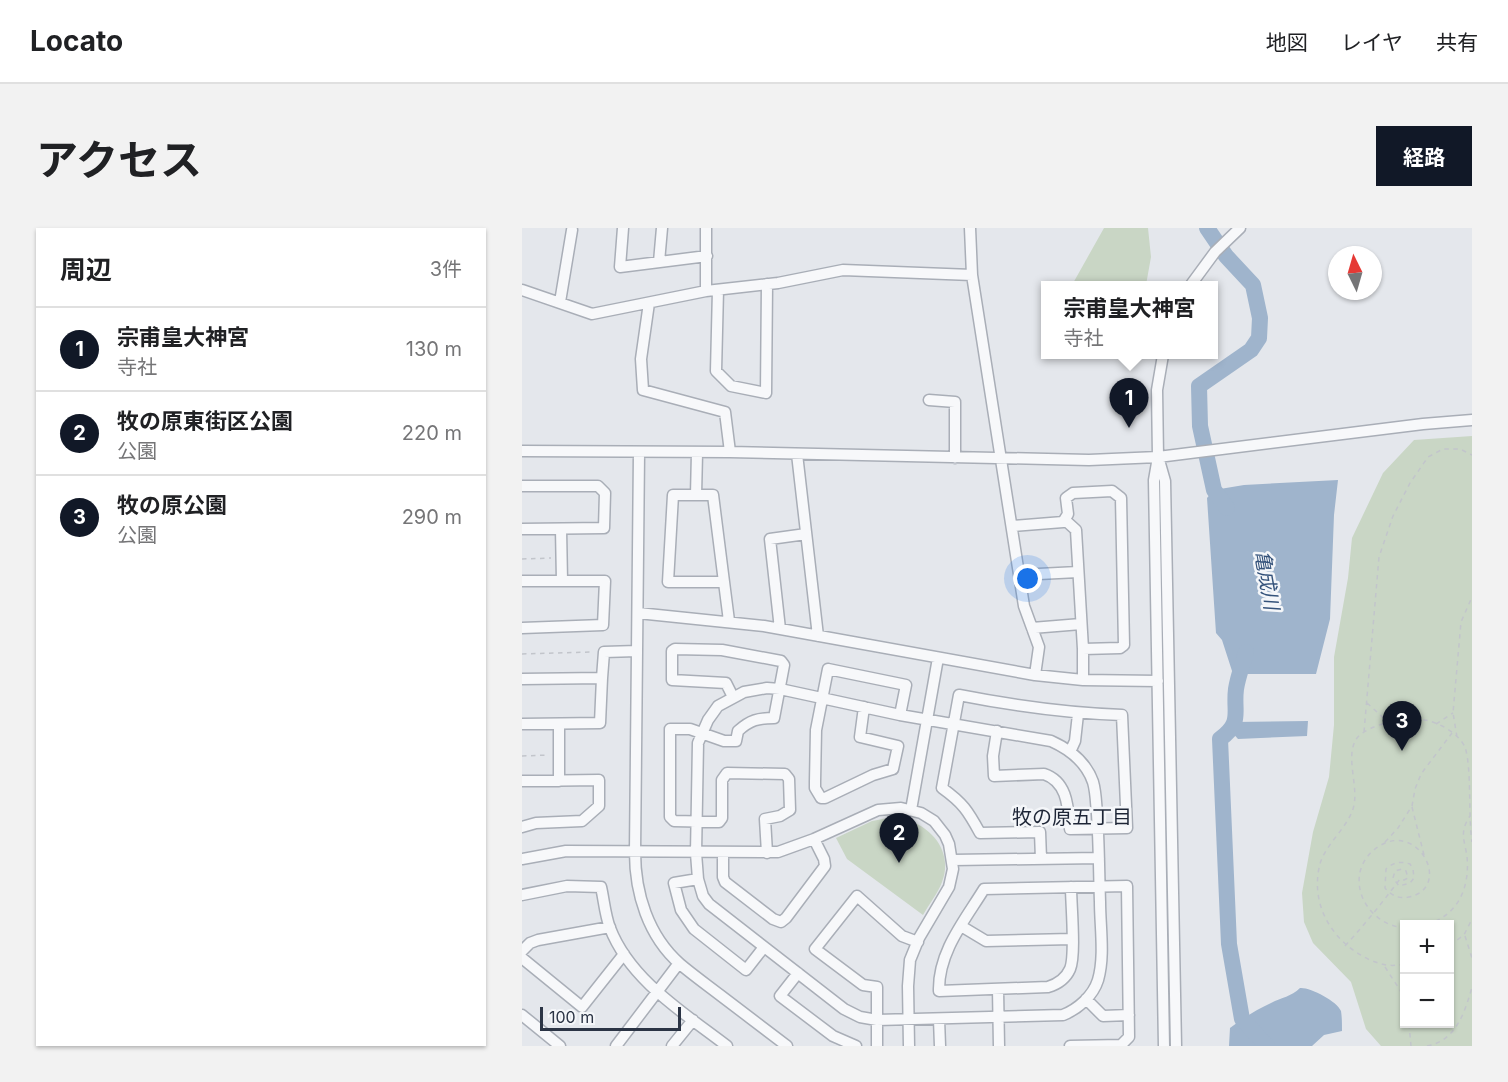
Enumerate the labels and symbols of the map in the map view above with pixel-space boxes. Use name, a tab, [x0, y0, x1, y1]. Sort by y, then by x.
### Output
north arrow	[1328, 246, 1382, 300]
pin: 1	[1110, 378, 1148, 428]
water label: 亀成川	[1250, 548, 1284, 614]
your location	[1013, 564, 1042, 593]
pin: 3	[1382, 702, 1422, 751]
district label: 牧の原五丁目	[1012, 805, 1132, 829]
pin: 2	[880, 814, 919, 863]
scale bar	[540, 1004, 681, 1032]

